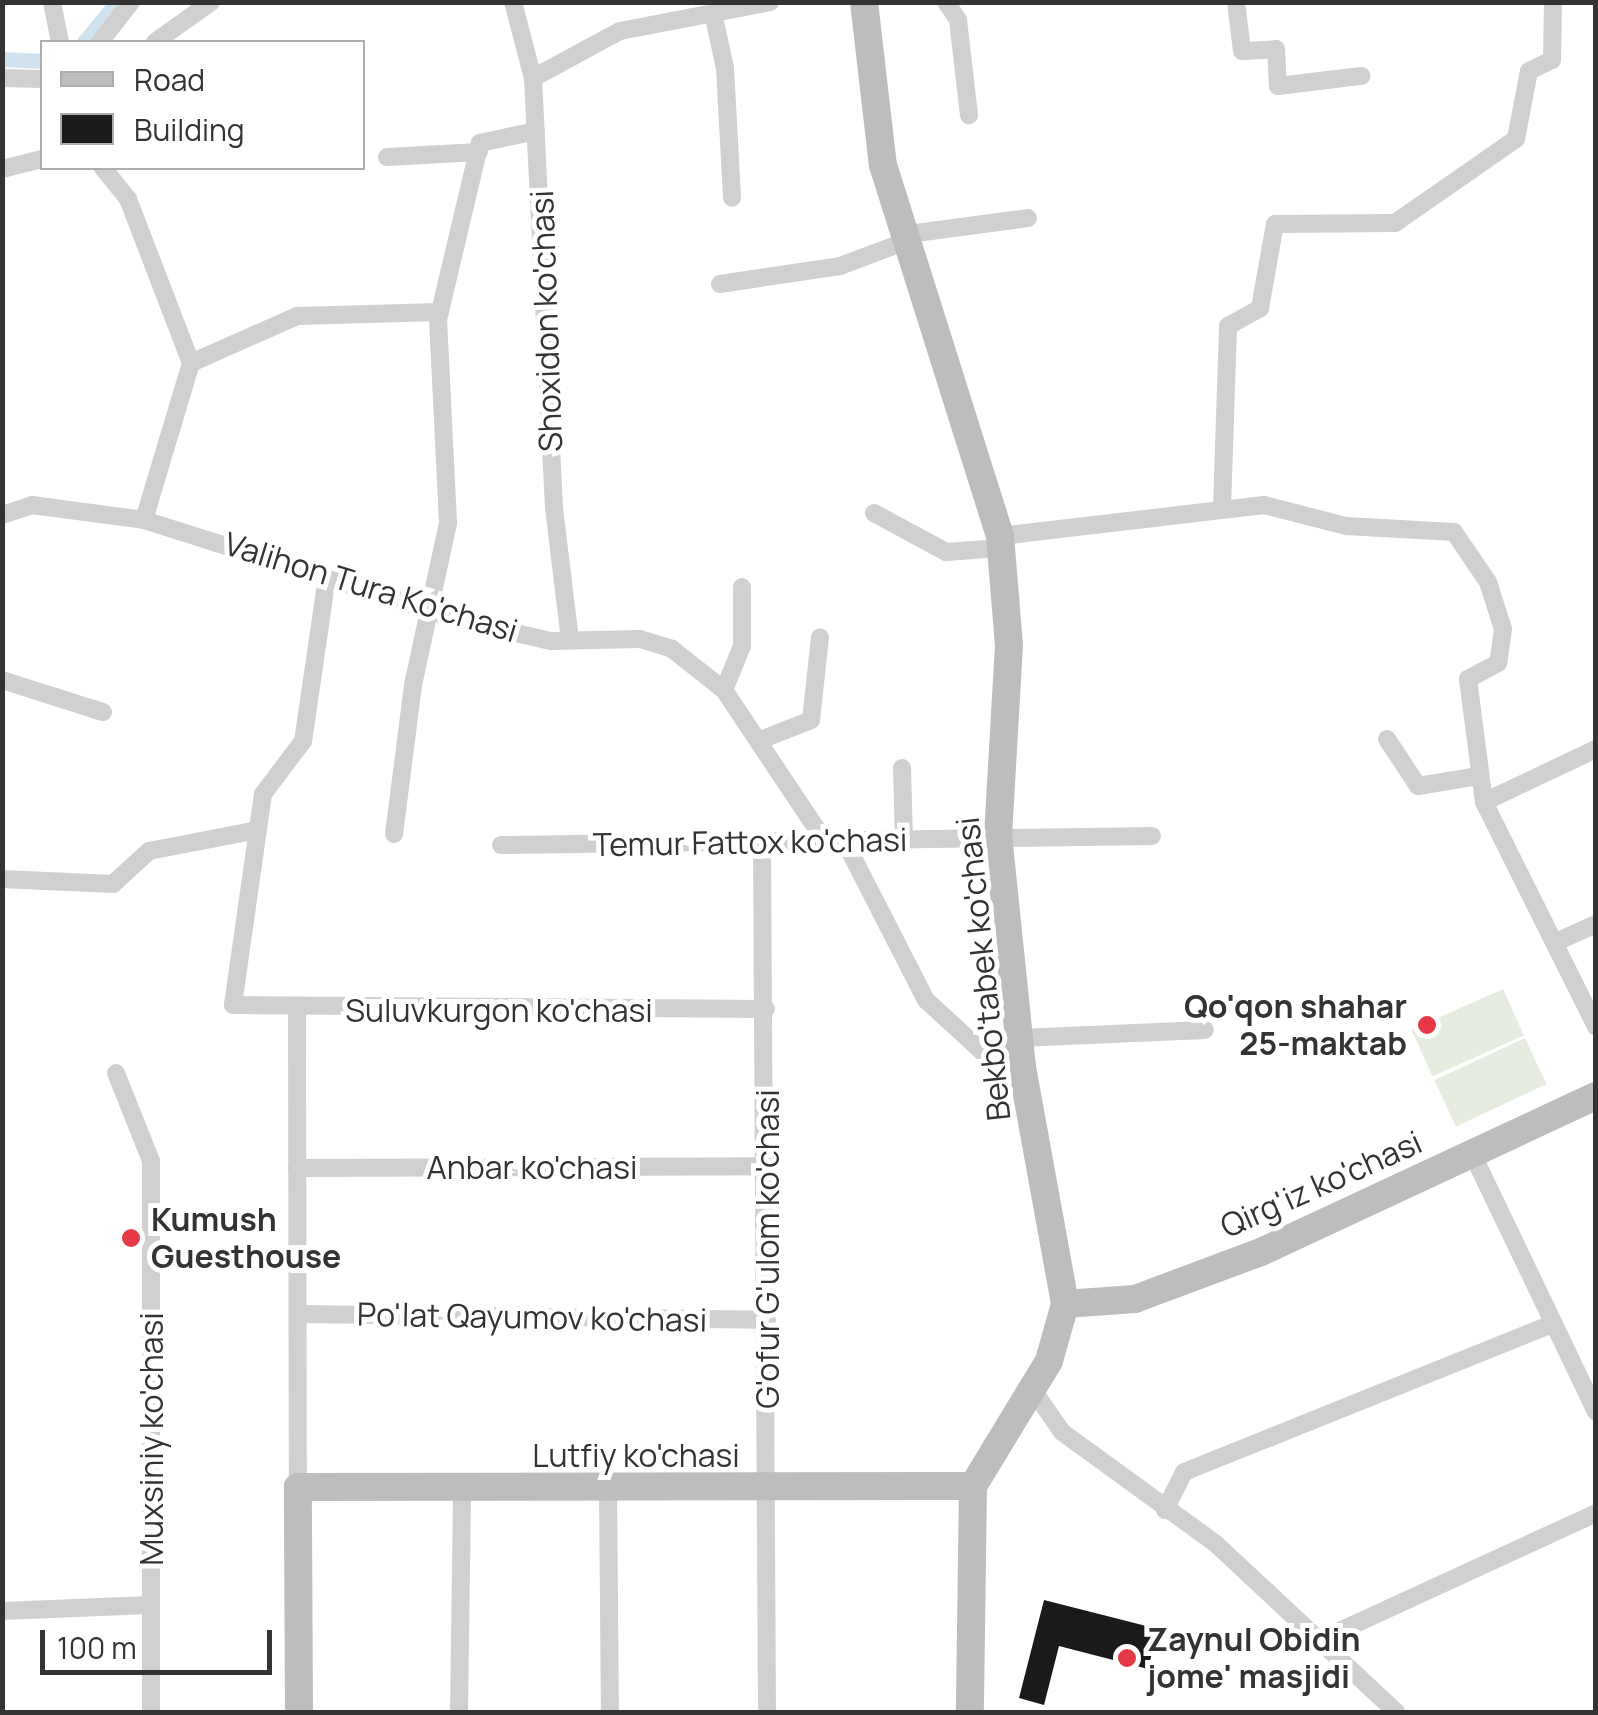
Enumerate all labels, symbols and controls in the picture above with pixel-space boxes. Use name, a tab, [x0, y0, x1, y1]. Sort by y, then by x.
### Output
legend	[40, 40, 365, 170]
text: Road	[134, 59, 205, 100]
text: Building	[134, 109, 245, 150]
street label: Shoxidon ko'chasi	[522, 189, 570, 453]
street label: Valihon Tura Ko'chasi	[220, 524, 522, 650]
street label: Bekbo'tabek ko'chasi	[948, 815, 1018, 1123]
street label: Temur Fattox ko'chasi	[592, 820, 908, 864]
place label: Qo'qon shahar 25-maktab	[1184, 988, 1407, 1063]
street label: Suluvkurgon ko'chasi	[345, 991, 653, 1029]
marker: Qo'qon shahar 25-maktab	[1416, 1014, 1438, 1036]
street label: G'ofur G'ulom ko'chasi	[748, 1089, 786, 1409]
street label: Qirg'iz ko'chasi	[1215, 1123, 1427, 1245]
street label: Anbar ko'chasi	[427, 1148, 637, 1186]
place label: Kumush Guesthouse	[151, 1201, 341, 1276]
marker: Kumush Guesthouse	[120, 1227, 142, 1249]
street label: Po'lat Qayumov ko'chasi	[357, 1295, 707, 1339]
street label: Muxsiniy ko'chasi	[132, 1312, 170, 1566]
street label: Lutfiy ko'chasi	[532, 1436, 740, 1474]
scale bar	[45, 1610, 278, 1672]
place label: Zaynul Obidin jome' masjidi	[1147, 1621, 1360, 1696]
text: 100 m	[57, 1627, 137, 1668]
marker: Zaynul Obidin jome' masjidi	[1116, 1647, 1138, 1669]

